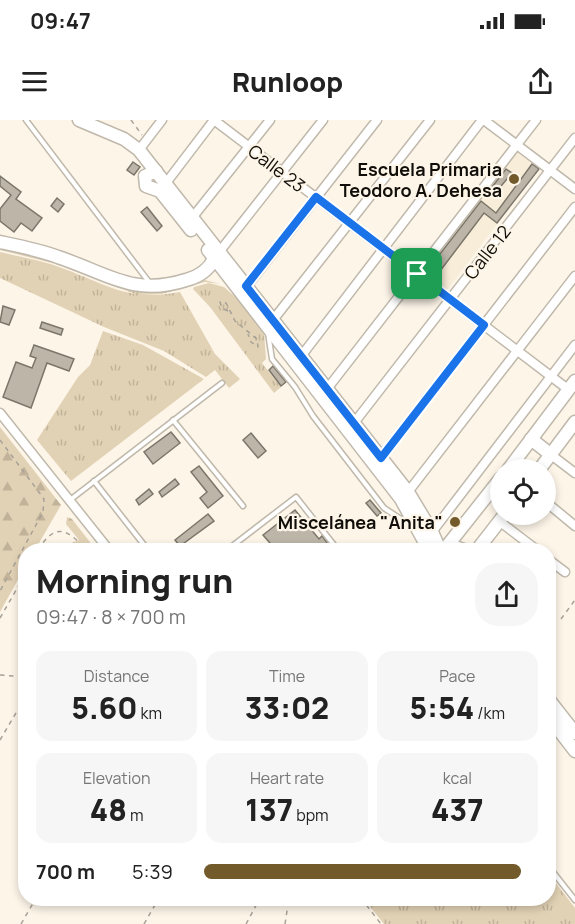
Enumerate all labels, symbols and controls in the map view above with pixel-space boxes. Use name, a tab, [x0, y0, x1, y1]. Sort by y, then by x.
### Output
text: 09:47	[30, 6, 91, 36]
text: Runloop	[232, 63, 343, 100]
icon: menu	[18, 65, 51, 98]
icon: share	[524, 65, 557, 98]
street label: Calle 23	[244, 139, 310, 197]
place label: Escuela Primaria Teodoro A. Dehesa	[340, 157, 502, 202]
marker: Escuela Primaria Teodoro A. Dehesa	[507, 172, 521, 186]
street label: Calle 12	[458, 220, 516, 284]
pin	[391, 248, 442, 299]
icon: arrive	[400, 257, 433, 290]
map controls	[490, 459, 556, 525]
button: locate	[490, 459, 556, 525]
place label: Miscelánea "Anita"	[278, 510, 443, 534]
marker: Miscelánea "Anita"	[448, 515, 462, 529]
text: Morning run	[36, 558, 233, 603]
button: share	[475, 563, 538, 626]
text: 09:47 · 8 × 700 m	[36, 603, 186, 630]
text: Distance	[84, 665, 149, 687]
text: Time	[269, 665, 305, 687]
text: Pace	[439, 665, 475, 687]
text: 5.60	[71, 687, 137, 728]
text: 33:02	[245, 687, 329, 728]
text: 5:54	[410, 687, 474, 728]
text: km	[137, 702, 162, 724]
text: /km	[474, 702, 505, 724]
text: Elevation	[83, 767, 150, 789]
text: Heart rate	[250, 767, 324, 789]
text: kcal	[443, 767, 472, 789]
text: 48	[90, 789, 127, 830]
text: 137	[245, 789, 293, 830]
text: 437	[431, 789, 484, 830]
text: m	[127, 804, 144, 826]
text: bpm	[293, 804, 329, 826]
text: 700 m	[36, 858, 95, 885]
text: 5:39	[132, 858, 173, 885]

